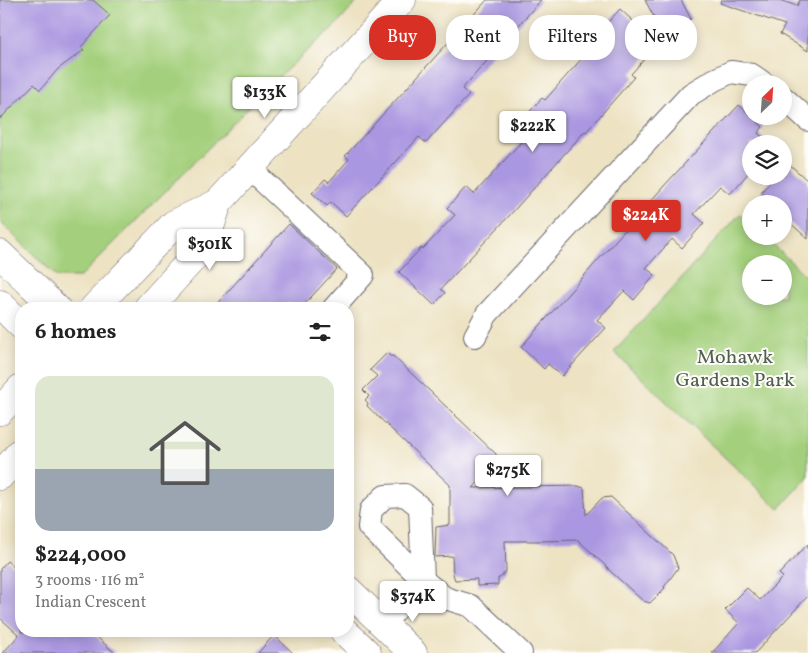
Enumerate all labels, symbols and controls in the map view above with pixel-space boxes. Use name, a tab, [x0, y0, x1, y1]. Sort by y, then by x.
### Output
chip: Buy	[369, 15, 436, 60]
chip: Rent	[446, 15, 519, 60]
chip: Filters	[529, 15, 615, 60]
chip: New	[625, 15, 697, 60]
north arrow	[742, 75, 792, 125]
map controls	[742, 75, 792, 305]
pin: $133K	[230, 76, 300, 119]
text: $133K	[243, 82, 287, 104]
pin: $222K	[498, 110, 568, 153]
text: $222K	[510, 116, 556, 138]
button: layers	[742, 135, 792, 185]
button: +	[742, 195, 792, 245]
pin: $224K	[611, 200, 681, 242]
text: $224K	[623, 205, 669, 227]
pin: $301K	[175, 228, 245, 271]
text: $301K	[188, 234, 232, 256]
button: −	[742, 255, 792, 305]
text: 6 homes	[35, 318, 116, 347]
icon: filters	[306, 318, 334, 346]
park label: Mohawk Gardens Park	[675, 344, 795, 395]
icon: home	[140, 408, 230, 498]
pin: $275K	[473, 454, 543, 497]
text: $275K	[486, 460, 530, 482]
text: $224,000	[35, 541, 126, 570]
text: 3 rooms · 116 m²	[35, 570, 144, 592]
pin: $374K	[378, 580, 448, 623]
text: $374K	[391, 586, 435, 608]
text: Indian Crescent	[35, 592, 146, 614]

